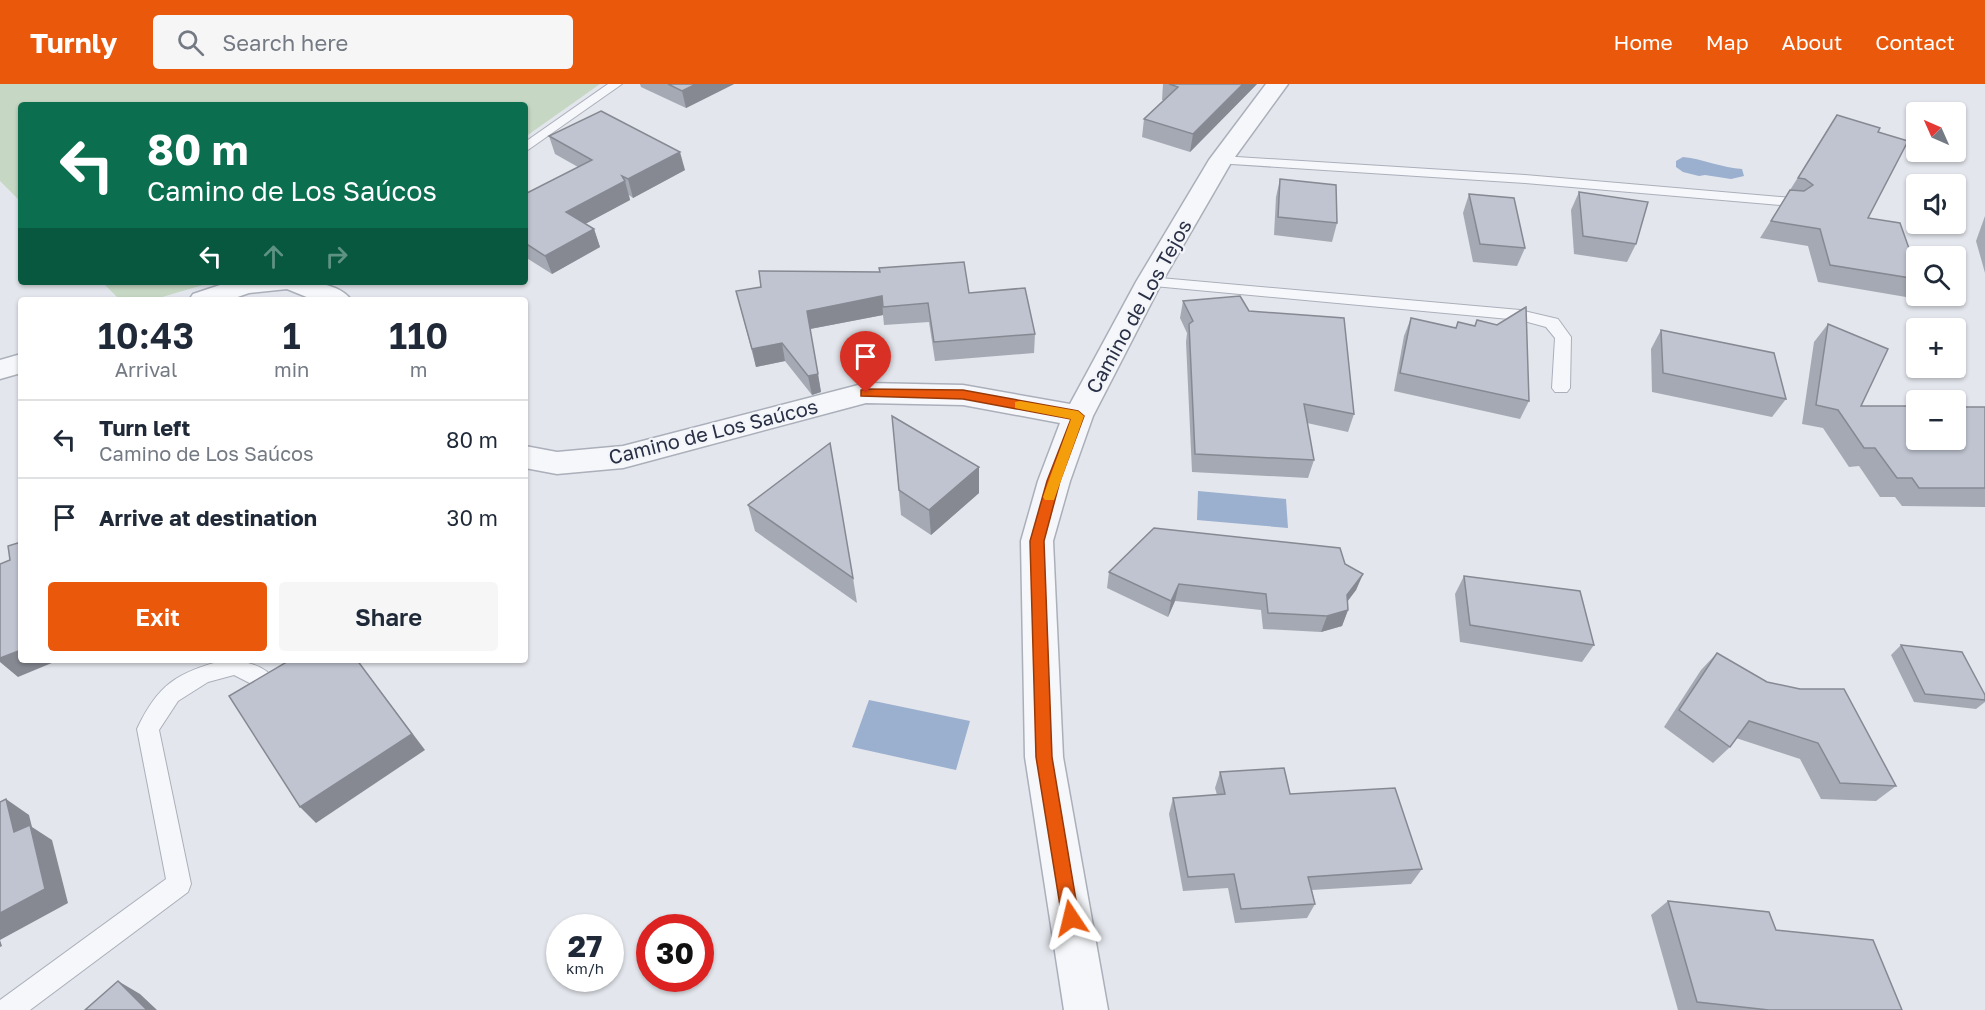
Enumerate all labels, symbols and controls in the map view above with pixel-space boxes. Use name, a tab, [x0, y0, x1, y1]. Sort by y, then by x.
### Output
search box	[153, 15, 573, 69]
text: Turnly	[30, 26, 117, 59]
icon: search	[174, 26, 207, 59]
text: Search here	[222, 29, 348, 56]
text: Home	[1613, 29, 1673, 55]
text: Map	[1706, 29, 1749, 55]
text: About	[1782, 29, 1842, 55]
text: Contact	[1875, 29, 1955, 55]
north arrow	[1906, 102, 1966, 162]
map controls	[1906, 102, 1966, 450]
text: 80 m	[147, 124, 248, 174]
icon: left	[48, 126, 126, 204]
button: sound	[1906, 174, 1966, 234]
text: Camino de Los Saúcos	[147, 175, 437, 207]
street label: Camino de Los Tejos	[1080, 215, 1196, 397]
icon: left	[194, 240, 227, 273]
icon: ahead	[257, 240, 290, 273]
icon: right	[320, 240, 353, 273]
button: search	[1906, 246, 1966, 306]
text: 10:43	[98, 314, 194, 357]
text: 1	[283, 314, 301, 357]
text: 110	[389, 314, 448, 357]
button: +	[1906, 318, 1966, 378]
pin	[840, 331, 891, 393]
icon: arrive	[849, 340, 882, 373]
text: Arrival	[115, 357, 177, 381]
text: min	[274, 357, 309, 381]
text: m	[410, 357, 428, 381]
button: −	[1906, 390, 1966, 450]
street label: Camino de Los Saúcos	[606, 393, 820, 469]
text: Turn left	[99, 414, 190, 441]
icon: left	[48, 423, 81, 456]
text: 80 m	[446, 426, 498, 453]
text: Camino de Los Saúcos	[99, 441, 314, 465]
icon: arrive	[48, 501, 81, 534]
text: Arrive at destination	[99, 504, 317, 531]
text: 30 m	[447, 504, 498, 531]
button: Exit	[48, 582, 267, 651]
button: Share	[279, 582, 498, 651]
position arrow	[1039, 886, 1103, 950]
speed limit sign: 30	[636, 914, 714, 992]
text: 27	[568, 928, 602, 964]
text: km/h	[566, 959, 604, 977]

